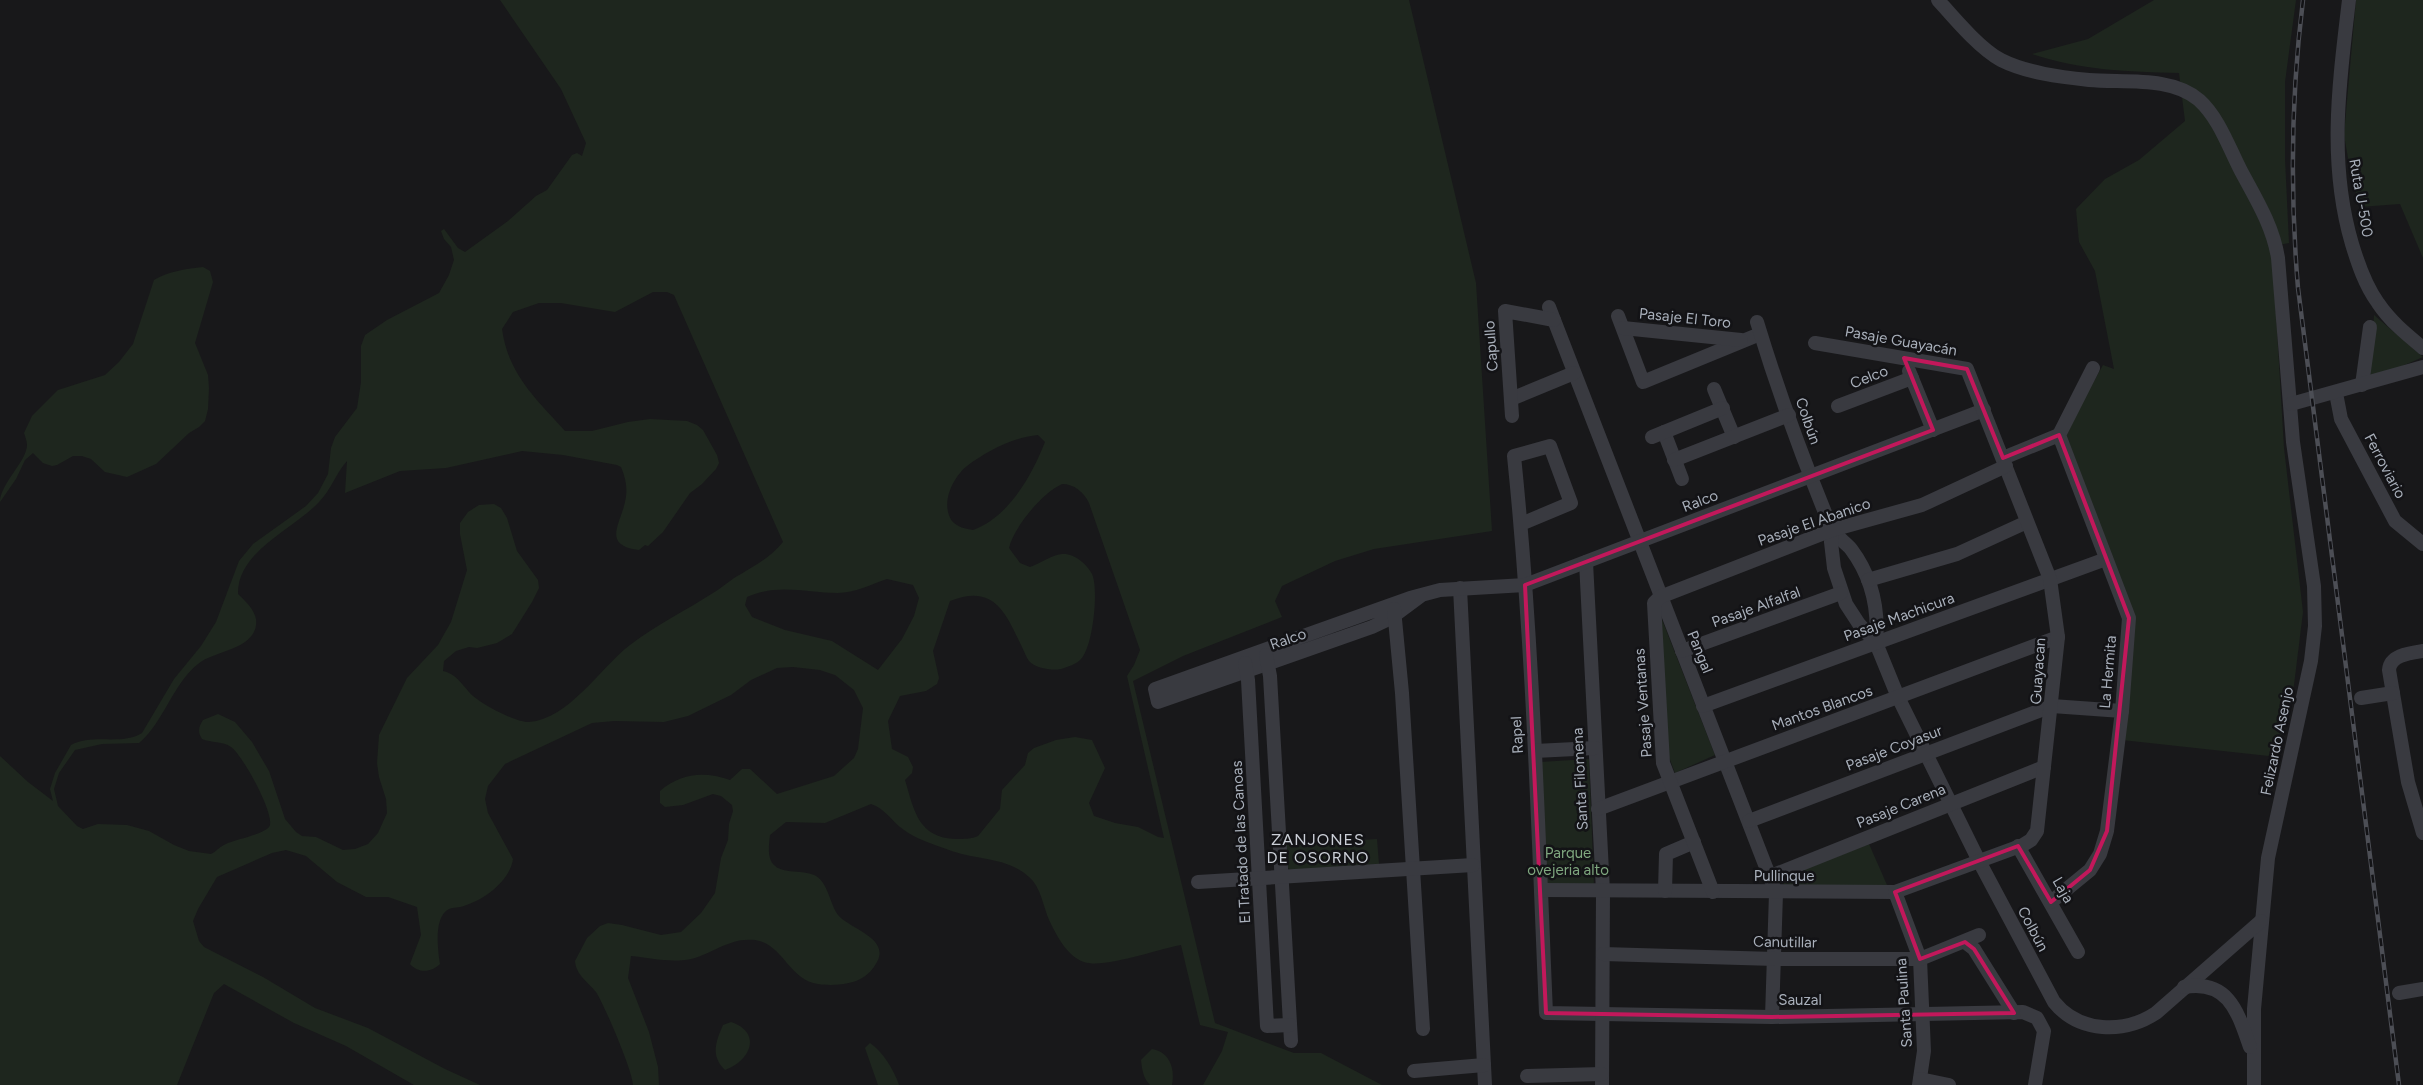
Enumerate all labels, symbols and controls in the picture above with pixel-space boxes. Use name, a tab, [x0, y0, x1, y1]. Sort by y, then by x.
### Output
street label: Ruta U-500	[2345, 157, 2377, 239]
street label: Pasaje El Toro	[1638, 304, 1732, 332]
street label: Capullo	[1480, 320, 1502, 372]
street label: Pasaje Guayacán	[1844, 322, 1958, 360]
street label: Celco	[1848, 361, 1891, 392]
street label: Colbún	[1792, 395, 1824, 447]
street label: Ferroviario	[2360, 430, 2410, 502]
street label: Ralco	[1679, 486, 1721, 516]
street label: Pasaje El Abanico	[1755, 494, 1873, 550]
street label: Pasaje Alfalfal	[1709, 583, 1803, 631]
street label: Pasaje Machicura	[1841, 589, 1957, 645]
street label: Ralco	[1268, 624, 1309, 654]
street label: Pangal	[1683, 628, 1717, 676]
street label: La Hermita	[2096, 635, 2120, 709]
street label: Guayacan	[2027, 637, 2049, 705]
street label: Pasaje Ventanas	[1630, 648, 1656, 758]
street label: Mantos Blancos	[1769, 681, 1875, 735]
street label: Felizardo Asenjo	[2257, 685, 2297, 797]
street label: Rapel	[1507, 716, 1527, 754]
street label: Pasaje Coyasur	[1843, 721, 1945, 775]
street label: Santa Filomena	[1568, 727, 1592, 831]
street label: El Tratado de las Canoas	[1228, 760, 1254, 924]
street label: Pasaje Carena	[1854, 780, 1948, 832]
district label: ZANJONES DE OSORNO	[1267, 830, 1369, 867]
park label: Parque ovejeria alto	[1527, 844, 1609, 879]
street label: Pullinque	[1754, 867, 1814, 885]
street label: Laja	[2048, 874, 2078, 906]
street label: Colbún	[2014, 903, 2052, 955]
street label: Canutillar	[1753, 932, 1817, 952]
street label: Santa Paulina	[1892, 958, 1916, 1048]
street label: Sauzal	[1778, 991, 1822, 1009]

